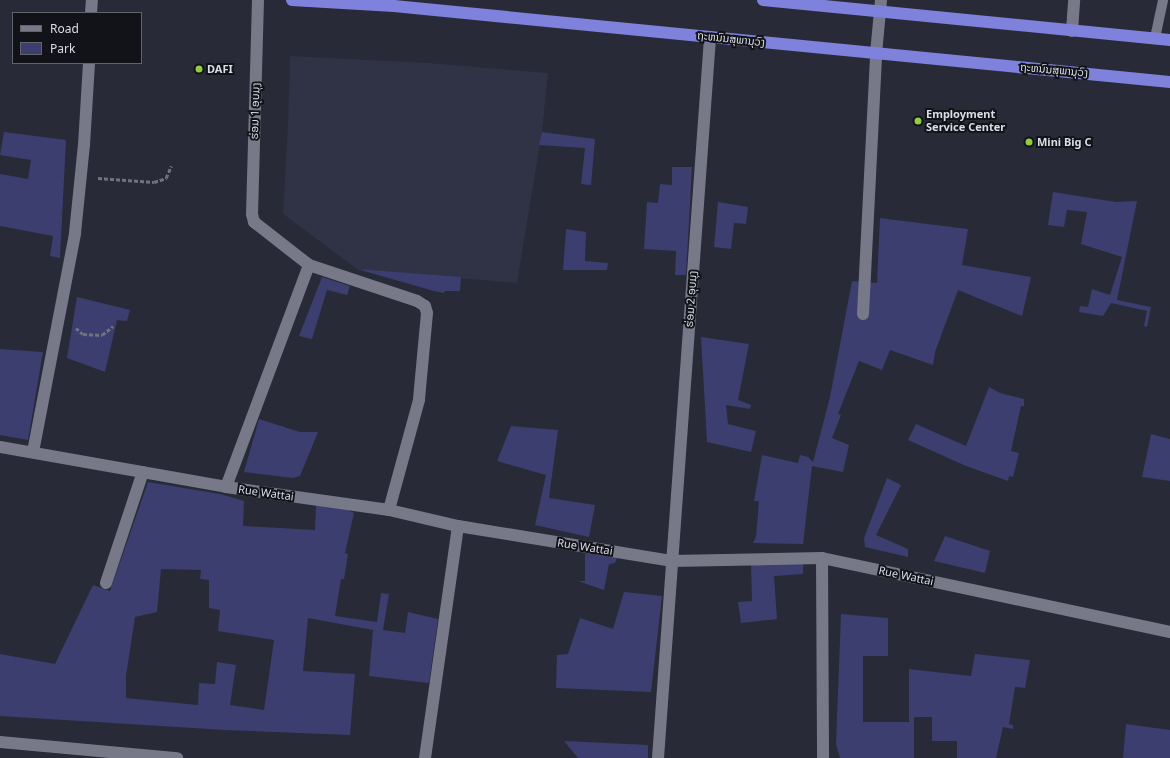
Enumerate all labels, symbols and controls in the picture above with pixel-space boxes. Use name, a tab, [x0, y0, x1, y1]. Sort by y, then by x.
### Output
legend	[12, 12, 142, 64]
text: Road	[50, 20, 79, 37]
street label: ຖະຫນົນສຸພານຸວົງ	[696, 29, 766, 49]
text: Park	[50, 40, 75, 57]
street label: ຖະຫນົນສຸພານຸວົງ	[1019, 60, 1089, 80]
place label: DAFI	[207, 62, 233, 76]
marker: DAFI	[194, 64, 204, 74]
street label: ຮ່ອມ 1 ອຸບມຸງ	[247, 82, 263, 140]
place label: Employment Service Center	[926, 108, 1005, 134]
marker: Employment Service Center	[913, 116, 923, 126]
place label: Mini Big C	[1037, 135, 1091, 149]
marker: Mini Big C	[1024, 137, 1034, 147]
street label: ຮ່ອມ 2 ອຸບມຸງ	[682, 270, 700, 328]
street label: Rue Wattai	[237, 483, 295, 503]
street label: Rue Wattai	[556, 536, 614, 558]
street label: Rue Wattai	[877, 564, 935, 588]

